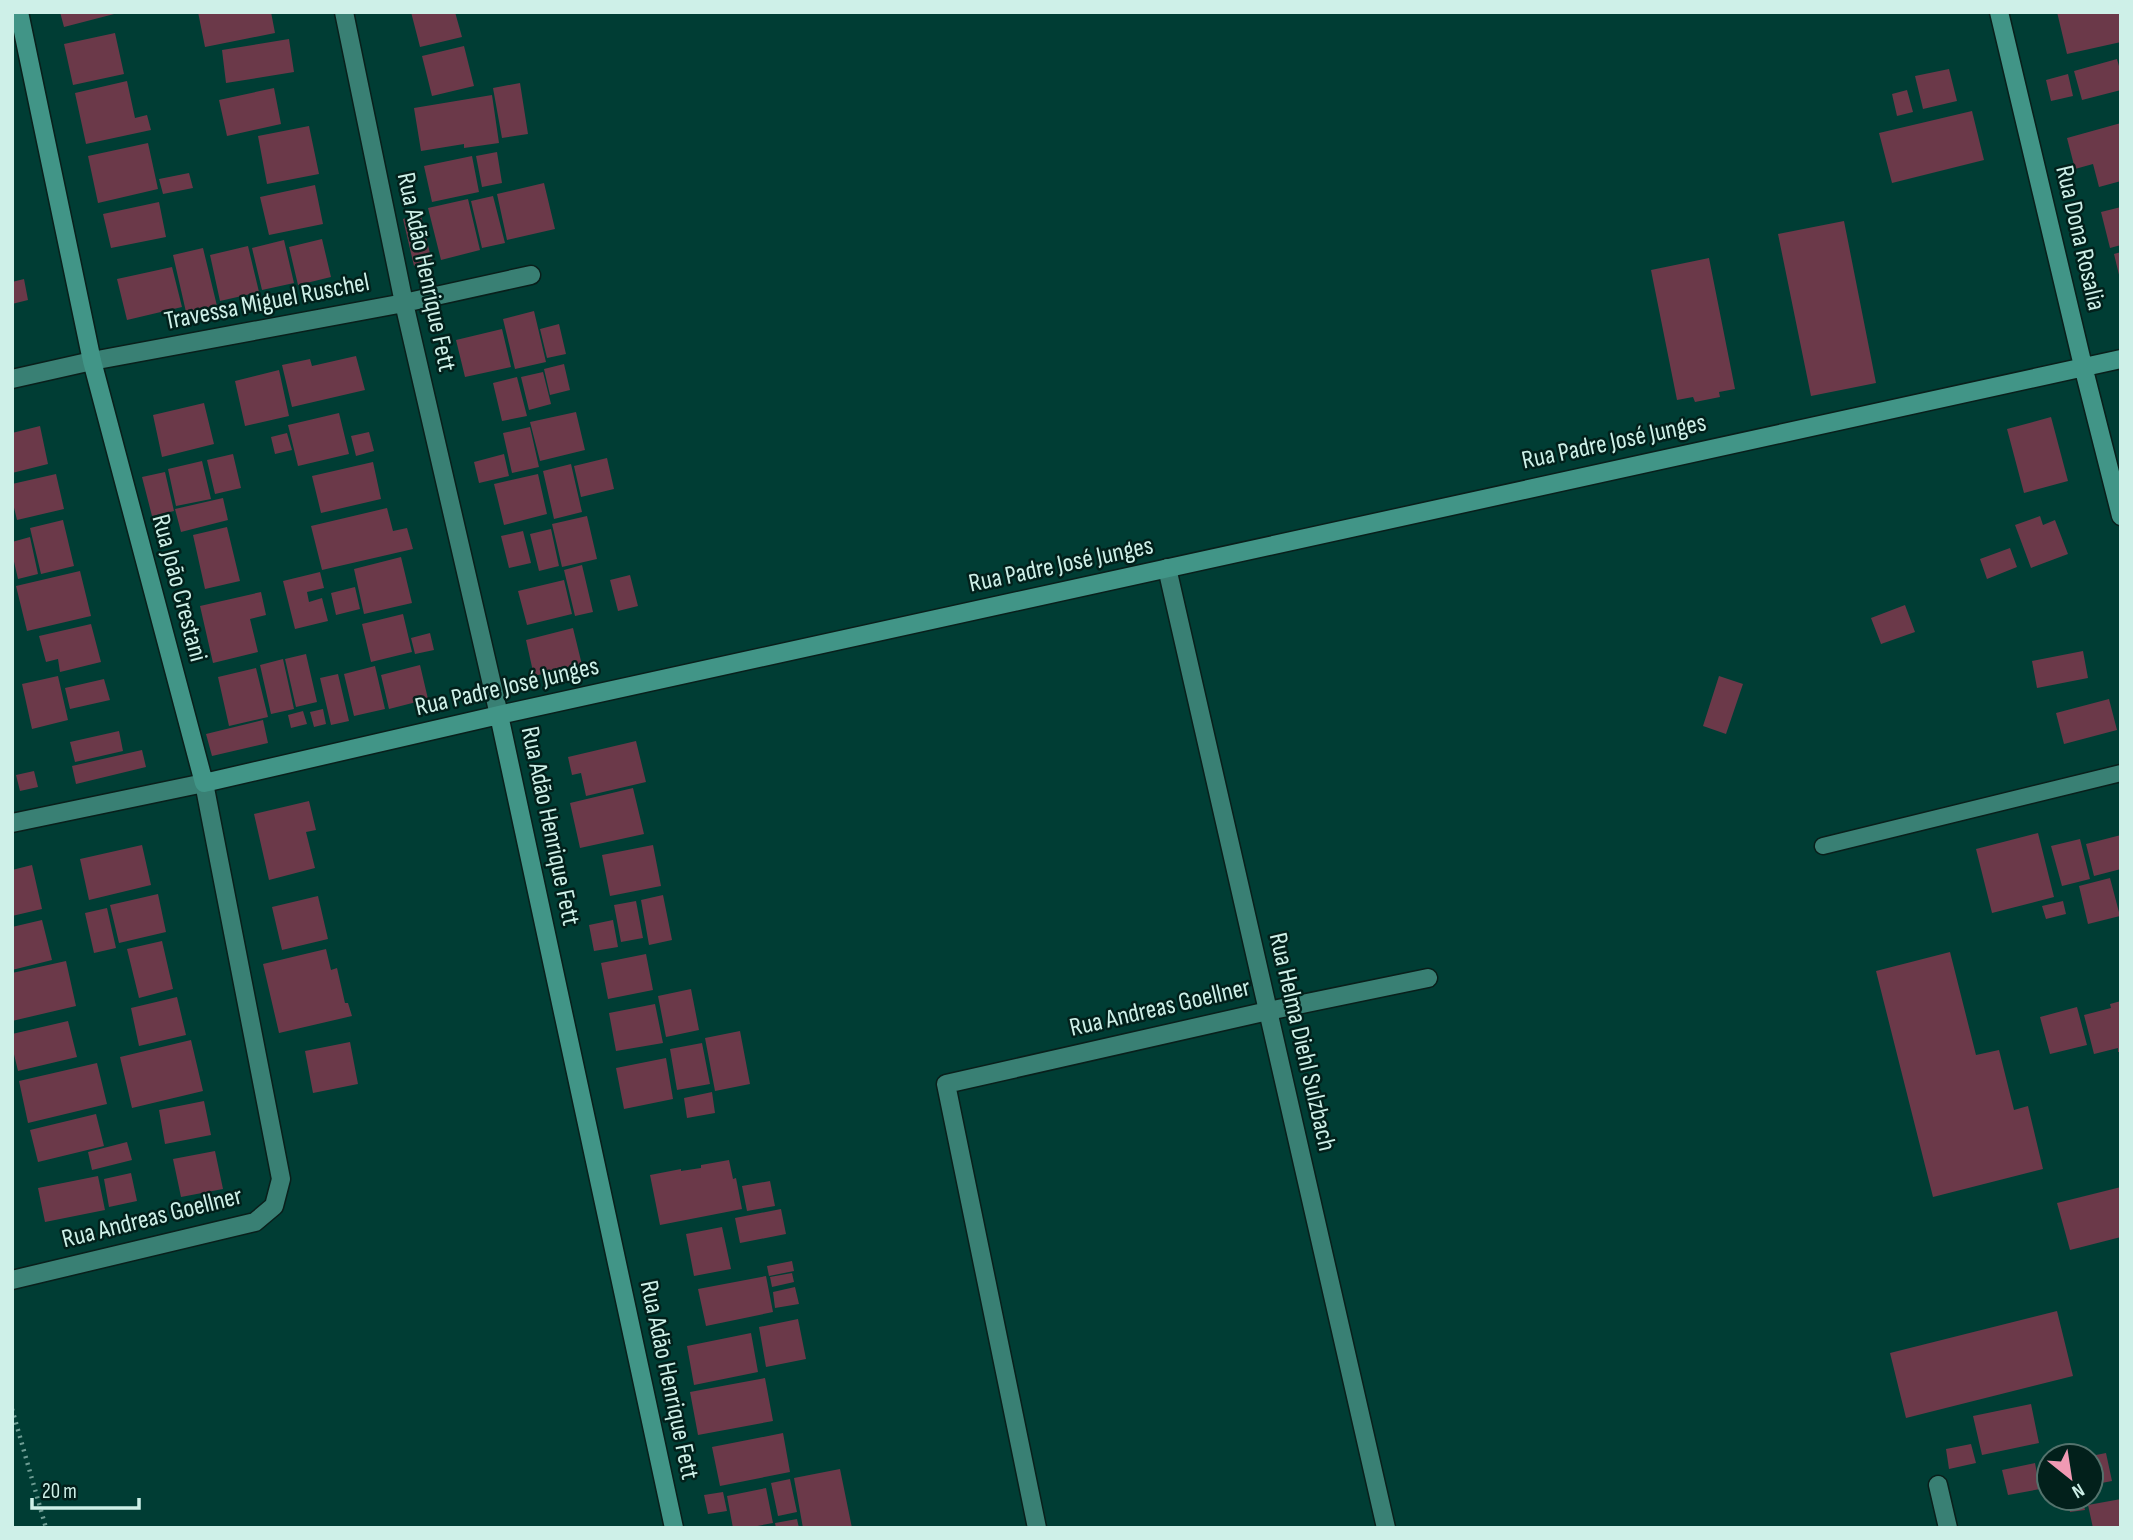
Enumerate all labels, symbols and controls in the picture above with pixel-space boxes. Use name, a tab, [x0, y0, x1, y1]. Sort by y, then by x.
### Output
street label: Rua Dona Rosalia	[2048, 162, 2112, 314]
street label: Rua Adão Henrique Fett	[390, 170, 462, 374]
street label: Travessa Miguel Ruschel	[162, 267, 372, 337]
street label: Rua Padre José Junges	[1519, 407, 1709, 477]
street label: Rua João Crestani	[144, 511, 214, 665]
street label: Rua Padre José Junges	[966, 530, 1156, 600]
street label: Rua Padre José Junges	[412, 651, 602, 723]
street label: Rua Adão Henrique Fett	[514, 724, 586, 928]
street label: Rua Helma Diehl Sulzbach	[1262, 930, 1342, 1154]
street label: Rua Andreas Goellner	[1067, 972, 1254, 1044]
street label: Rua Andreas Goellner	[59, 1181, 246, 1255]
street label: Rua Adão Henrique Fett	[633, 1278, 705, 1482]
north arrow	[2035, 1442, 2105, 1512]
scale bar	[32, 1466, 138, 1510]
text: N	[2068, 1478, 2088, 1503]
text: 20 m	[42, 1479, 77, 1504]

